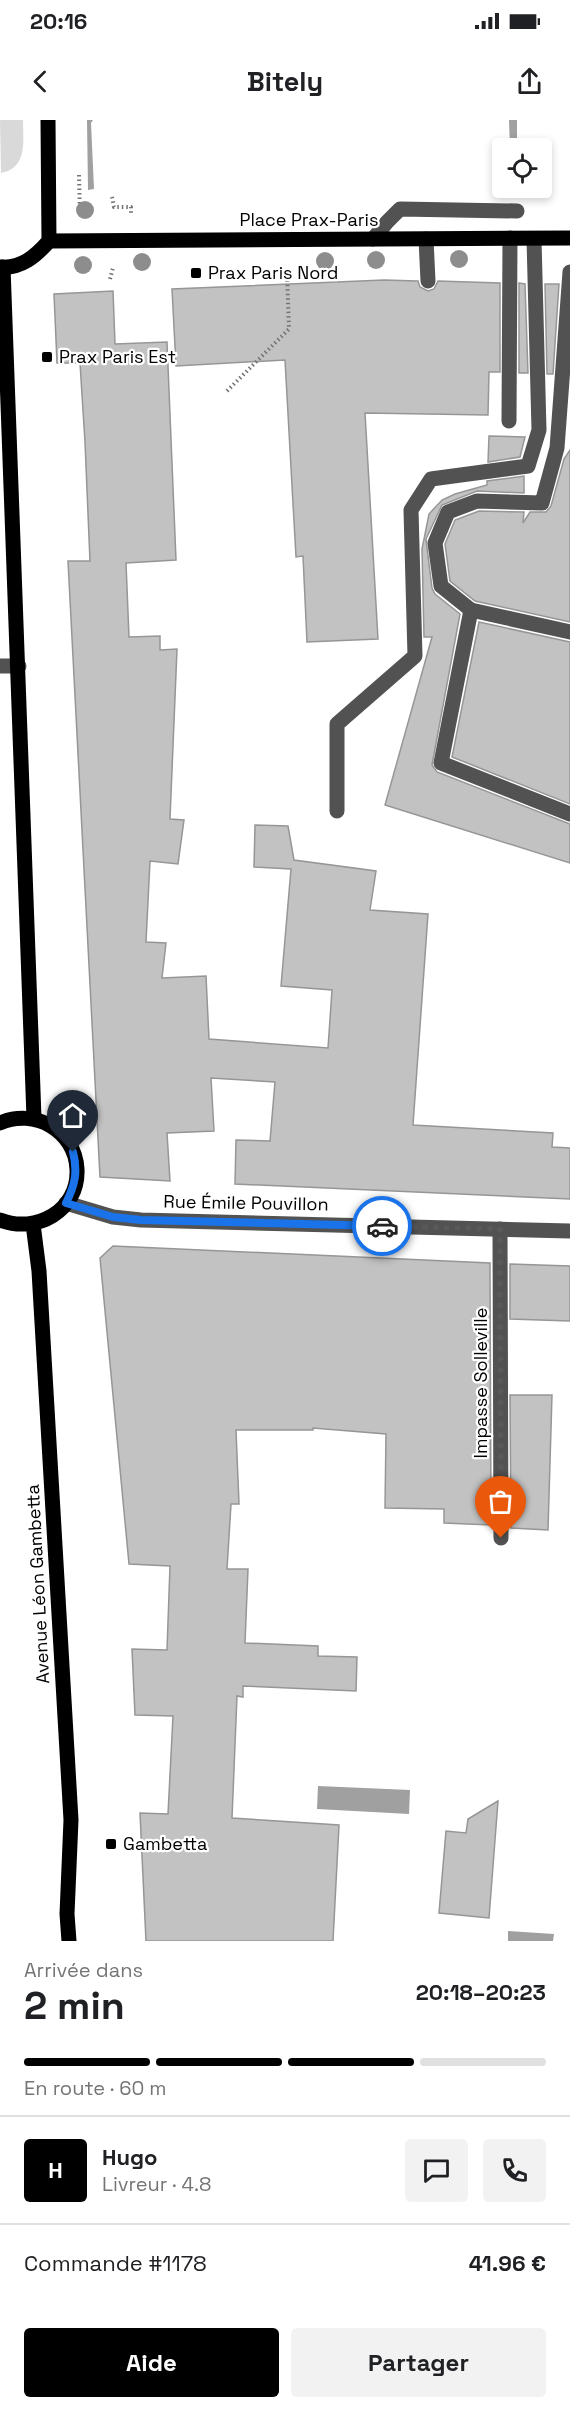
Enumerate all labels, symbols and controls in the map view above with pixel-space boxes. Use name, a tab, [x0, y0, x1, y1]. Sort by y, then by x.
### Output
text: 20:16	[30, 7, 87, 35]
text: Bitely	[247, 64, 323, 99]
icon: back	[24, 65, 57, 98]
icon: share	[513, 65, 546, 98]
map controls	[492, 138, 552, 198]
button: locate	[492, 138, 552, 198]
street label: Place Prax-Paris	[240, 208, 378, 231]
place label: Prax Paris Nord	[208, 261, 338, 284]
marker: Prax Paris Nord	[189, 266, 203, 280]
place label: Prax Paris Est	[59, 345, 176, 368]
marker: Prax Paris Est	[40, 350, 54, 364]
pin	[47, 1090, 98, 1152]
icon: home	[56, 1099, 89, 1132]
street label: Rue Émile Pouvillon	[163, 1190, 329, 1215]
courier	[352, 1196, 412, 1256]
icon: car	[366, 1210, 399, 1243]
street label: Impasse Solleville	[469, 1308, 492, 1458]
pin	[475, 1476, 526, 1538]
street label: Avenue Léon Gambetta	[21, 1484, 54, 1684]
icon: bag	[484, 1485, 517, 1518]
place label: Gambetta	[123, 1832, 207, 1855]
marker: Gambetta	[104, 1837, 118, 1851]
text: Arrivée dans	[24, 1957, 143, 1983]
text: 20:18–20:23	[416, 1978, 546, 2006]
text: 2 min	[24, 1981, 125, 2030]
text: En route · 60 m	[24, 2075, 167, 2101]
button: chat	[405, 2139, 468, 2202]
button: phone	[483, 2139, 546, 2202]
text: Hugo	[102, 2143, 157, 2171]
text: H	[48, 2156, 63, 2184]
text: Livreur · 4.8	[102, 2171, 211, 2197]
text: Commande #1178	[24, 2249, 207, 2277]
text: 41.96 €	[469, 2249, 546, 2277]
button: Aide	[24, 2328, 279, 2397]
button: Partager	[291, 2328, 546, 2397]

